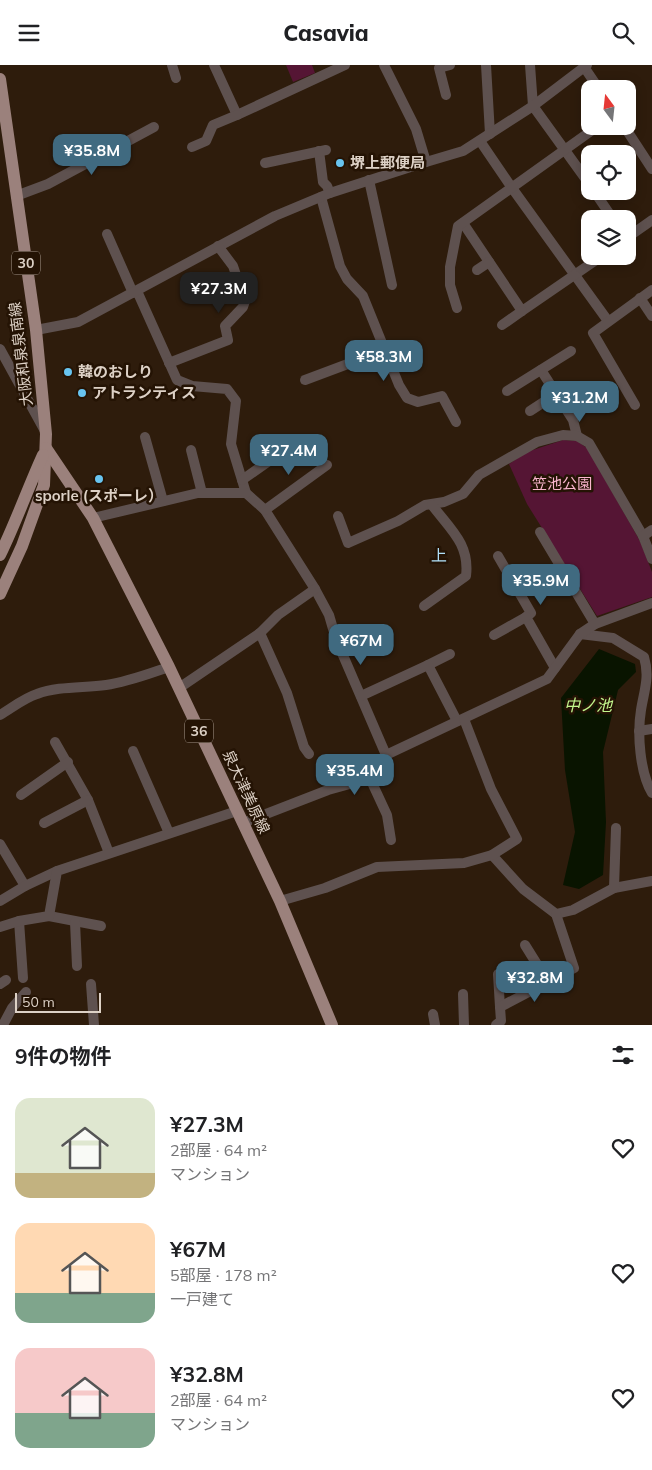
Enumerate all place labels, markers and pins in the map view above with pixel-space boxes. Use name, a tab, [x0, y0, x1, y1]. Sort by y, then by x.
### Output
pin: ¥35.8M	[51, 133, 133, 176]
place label: 堺上郵便局	[350, 153, 425, 172]
marker: 堺上郵便局	[334, 157, 346, 169]
pin: ¥27.3M	[178, 271, 260, 314]
pin: ¥58.3M	[343, 339, 425, 382]
place label: 韓のおしり	[78, 362, 153, 381]
marker: 韓のおしり	[62, 366, 74, 378]
pin: ¥31.2M	[539, 381, 621, 423]
place label: アトランティス	[92, 383, 196, 402]
marker: アトランティス	[76, 387, 88, 399]
pin: ¥27.4M	[248, 433, 330, 476]
marker: sporle (スポーレ）	[93, 473, 105, 485]
place label: sporle (スポーレ）	[35, 486, 163, 505]
pin: ¥35.9M	[500, 563, 582, 606]
pin: ¥67M	[331, 623, 391, 666]
pin: ¥35.4M	[314, 753, 396, 796]
pin: ¥32.8M	[494, 961, 576, 1003]

